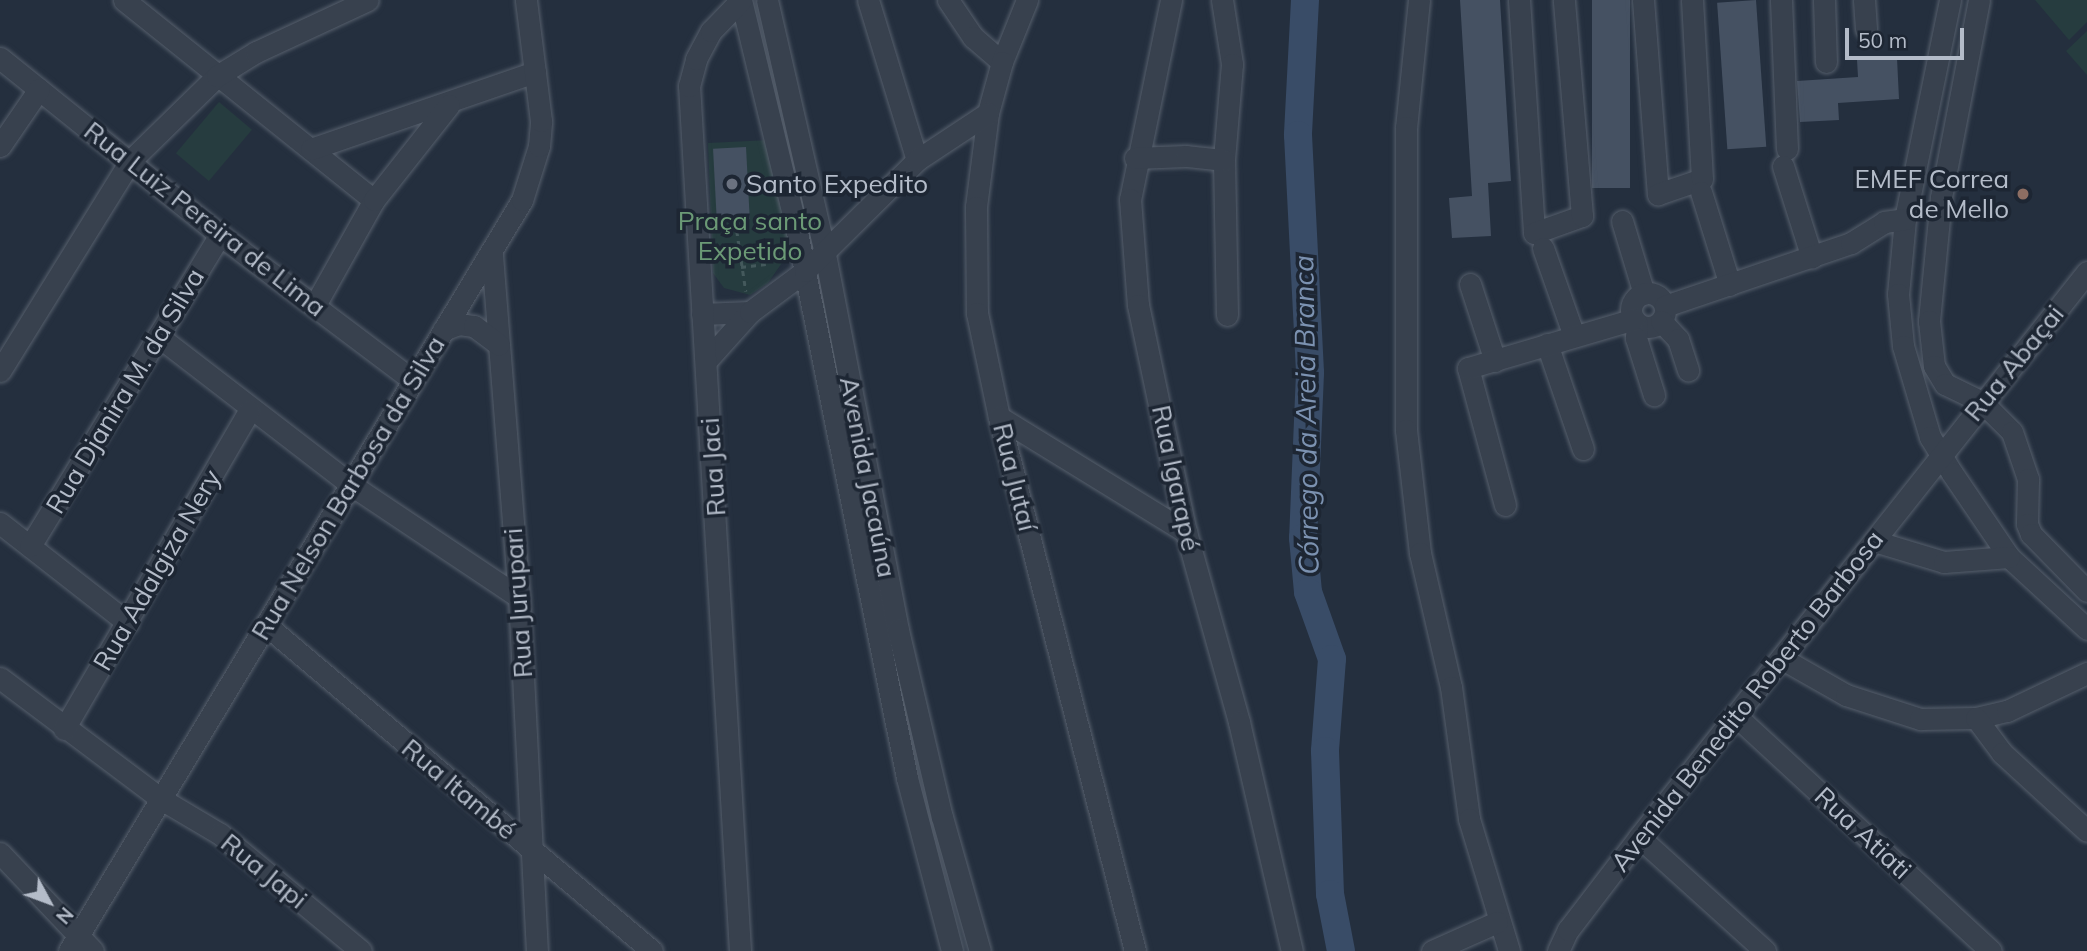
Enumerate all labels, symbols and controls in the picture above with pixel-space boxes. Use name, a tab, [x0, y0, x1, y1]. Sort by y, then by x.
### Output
scale bar	[1849, 14, 1968, 58]
text: 50 m	[1858, 27, 1907, 53]
street label: Rua Luiz Pereira de Lima	[78, 115, 332, 323]
place label: EMEF Correa de Mello	[1855, 163, 2009, 224]
place label: Santo Expedito	[746, 168, 928, 200]
marker: Santo Expedito	[724, 176, 740, 192]
marker: EMEF Correa de Mello	[2015, 186, 2031, 202]
park label: Praça santo Expetido	[678, 205, 822, 266]
water label: Córrego da Areia Branca	[1286, 255, 1326, 575]
street label: Rua Djanira M. da Silva	[39, 263, 211, 519]
street label: Rua Abaçai	[1958, 299, 2070, 427]
street label: Rua Nelson Barbosa da Silva	[245, 330, 451, 646]
street label: Avenida Jacaúna	[833, 374, 903, 580]
street label: Rua Igarapé	[1145, 402, 1207, 554]
street label: Rua Jaci	[694, 417, 732, 517]
street label: Rua Jutaí	[987, 420, 1043, 534]
street label: Rua Adalgiza Nery	[87, 464, 227, 676]
street label: Avenida Benedito Roberto Barbosa	[1604, 524, 1890, 878]
street label: Rua Jurupari	[497, 527, 539, 679]
street label: Rua Itambé	[396, 732, 522, 846]
street label: Rua Atiati	[1808, 781, 1918, 885]
street label: Rua Japi	[215, 827, 313, 915]
north arrow	[14, 867, 84, 937]
text: N	[51, 902, 79, 929]

